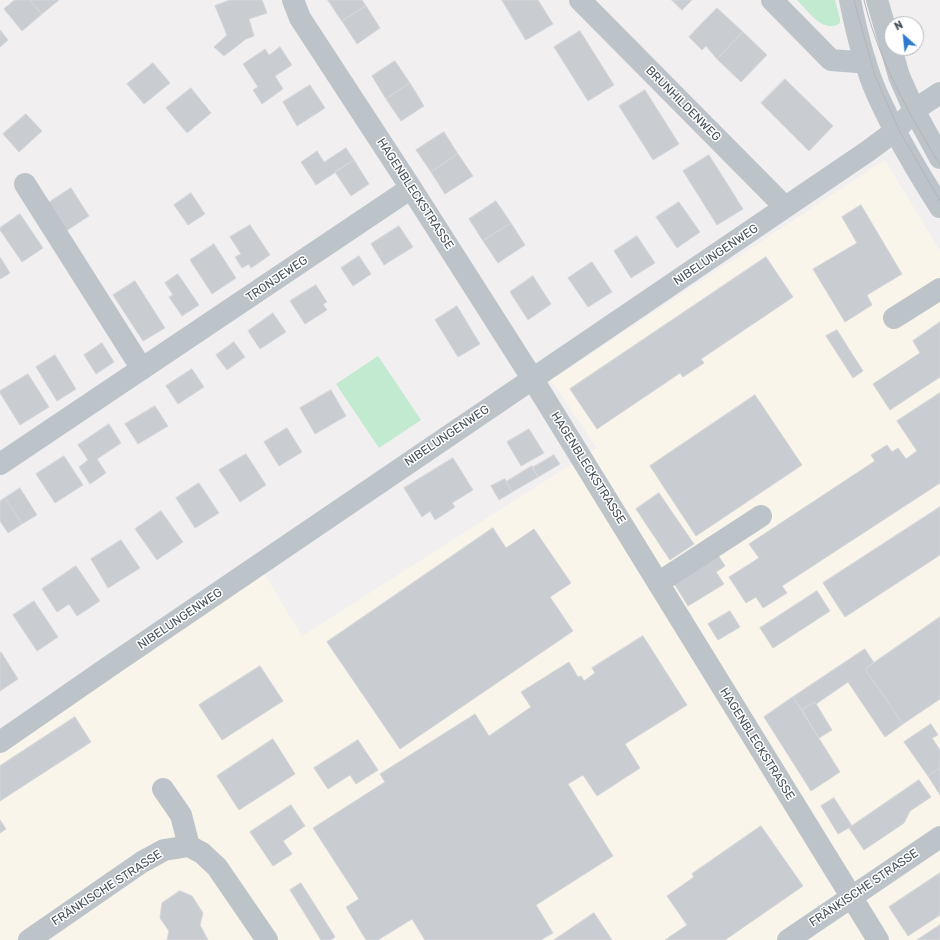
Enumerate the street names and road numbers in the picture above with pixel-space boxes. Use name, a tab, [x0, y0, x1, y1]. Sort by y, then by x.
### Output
street label: BRUNHILDENWEG	[643, 64, 723, 144]
street label: HAGENBLECKSTRASSE	[374, 136, 456, 252]
street label: NIBELUNGENWEG	[671, 221, 761, 289]
street label: TRONJEWEG	[243, 253, 311, 305]
street label: NIBELUNGENWEG	[402, 402, 492, 470]
street label: HAGENBLECKSTRASSE	[548, 409, 628, 527]
street label: NIBELUNGENWEG	[135, 585, 225, 653]
street label: HAGENBLECKSTRASSE	[717, 685, 797, 803]
street label: FRÄNKISCHE STRASSE	[807, 846, 921, 930]
street label: FRÄNKISCHE STRASSE	[49, 847, 165, 929]

